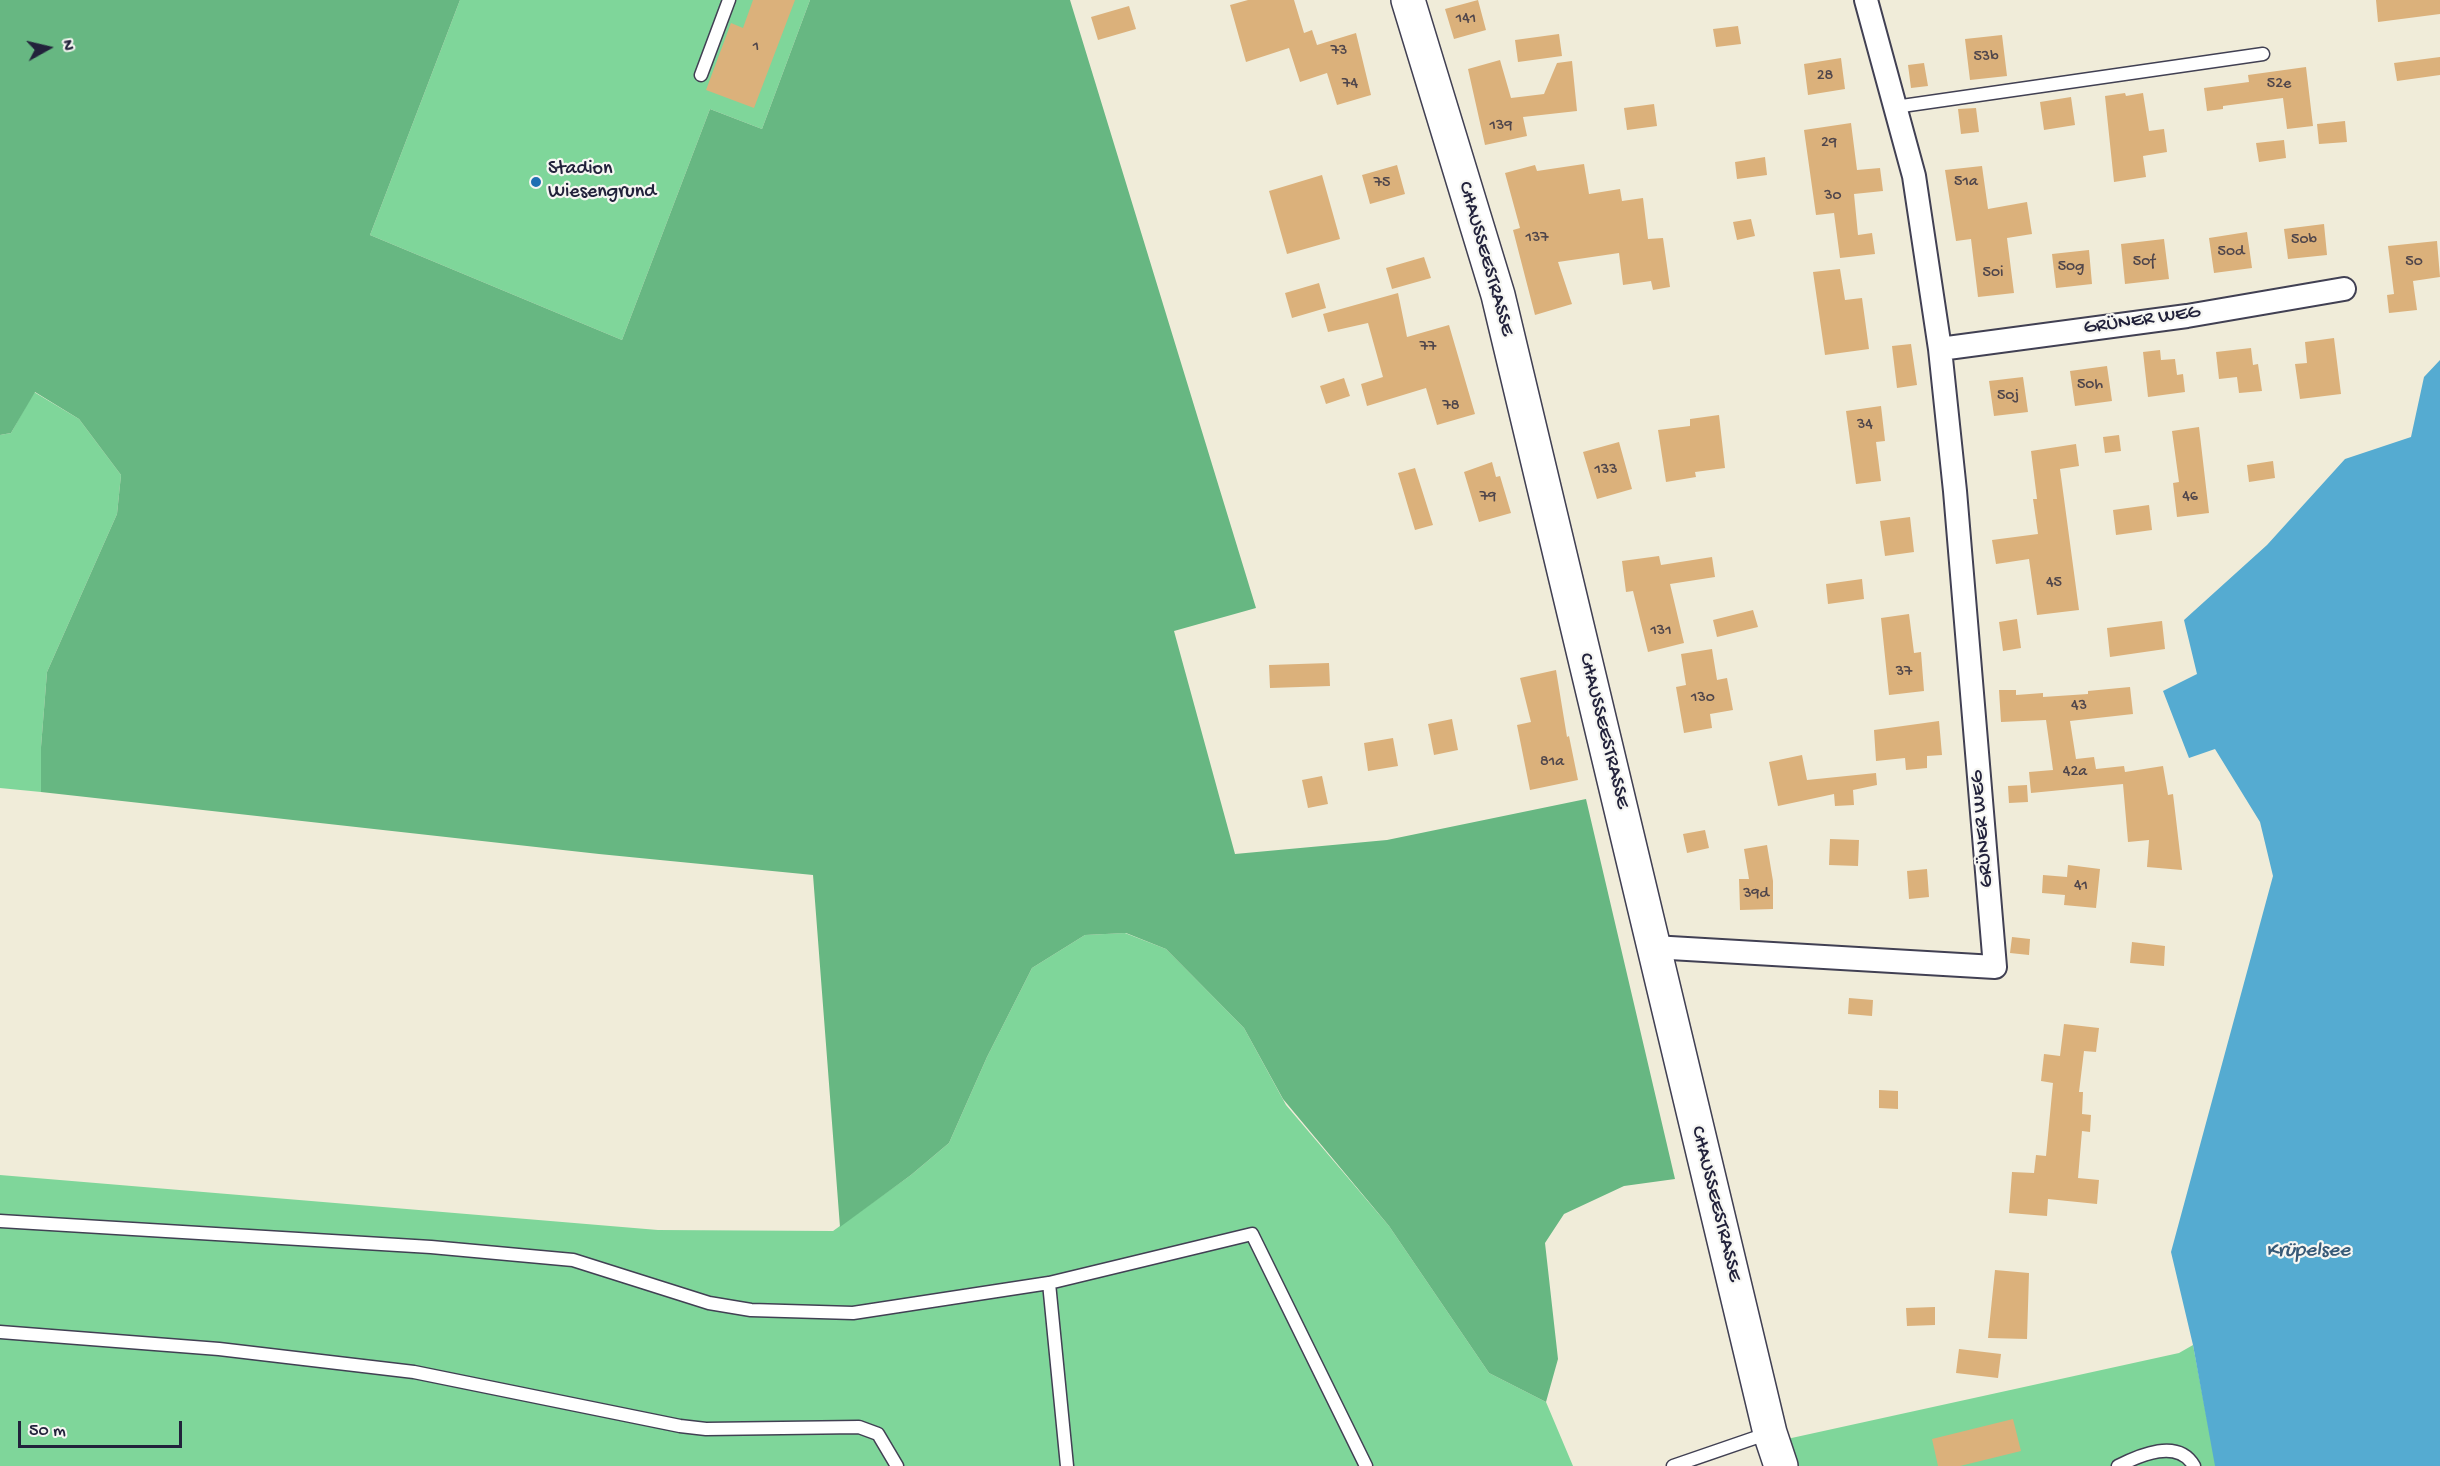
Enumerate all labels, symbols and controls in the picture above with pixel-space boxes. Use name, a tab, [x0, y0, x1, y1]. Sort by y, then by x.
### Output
house number: 141	[1456, 10, 1476, 30]
north arrow	[18, 18, 78, 78]
house number: 1	[753, 38, 759, 58]
text: N	[56, 39, 76, 52]
house number: 73	[1331, 42, 1347, 62]
house number: 53b	[1973, 48, 1999, 68]
house number: 28	[1817, 67, 1833, 87]
house number: 74	[1342, 75, 1358, 95]
house number: 52e	[2267, 75, 2291, 95]
house number: 139	[1490, 117, 1512, 137]
house number: 29	[1821, 134, 1837, 154]
place label: Stadion Wiesengrund	[548, 158, 656, 205]
house number: 51a	[1954, 173, 1978, 193]
house number: 75	[1374, 174, 1390, 194]
marker: Stadion Wiesengrund	[529, 175, 543, 189]
street label: CHAUSSEESTRASSE	[1452, 179, 1518, 339]
house number: 30	[1824, 187, 1842, 207]
house number: 137	[1525, 229, 1549, 249]
house number: 50b	[2291, 231, 2317, 251]
house number: 50d	[2218, 243, 2244, 263]
house number: 50f	[2133, 253, 2155, 273]
house number: 50	[2405, 253, 2423, 273]
house number: 50g	[2058, 258, 2084, 278]
house number: 50i	[1983, 264, 2003, 284]
street label: GRÜNER WEG	[2082, 301, 2202, 341]
house number: 77	[1420, 338, 1436, 358]
house number: 50h	[2077, 376, 2103, 396]
house number: 50j	[1997, 387, 2019, 407]
house number: 78	[1442, 397, 1460, 417]
house number: 34	[1857, 416, 1873, 436]
house number: 133	[1594, 461, 1618, 481]
house number: 79	[1480, 488, 1496, 508]
house number: 46	[2182, 488, 2198, 508]
house number: 45	[2046, 574, 2062, 594]
house number: 131	[1650, 622, 1672, 642]
street label: CHAUSSEESTRASSE	[1572, 651, 1634, 811]
house number: 37	[1896, 663, 1912, 683]
house number: 130	[1691, 689, 1715, 709]
house number: 43	[2071, 697, 2087, 717]
house number: 81a	[1540, 753, 1564, 773]
house number: 42a	[2063, 763, 2087, 783]
street label: GRÜNER WEG	[1966, 769, 2000, 889]
house number: 41	[2074, 877, 2088, 897]
house number: 39d	[1743, 885, 1769, 905]
street label: CHAUSSEESTRASSE	[1684, 1124, 1746, 1284]
water label: Krüpelsee	[2266, 1239, 2350, 1265]
scale bar	[21, 1409, 184, 1447]
text: 50 m	[29, 1421, 66, 1442]

